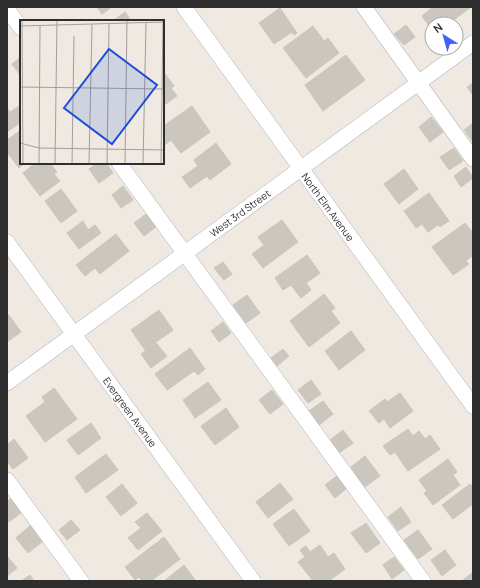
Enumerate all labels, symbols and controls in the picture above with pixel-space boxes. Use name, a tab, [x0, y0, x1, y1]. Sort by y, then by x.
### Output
north arrow	[424, 16, 464, 56]
text: N	[430, 19, 445, 36]
inset map	[20, 20, 164, 164]
street label: North Elm Avenue	[299, 170, 358, 244]
street label: West 3rd Street	[207, 186, 273, 240]
street label: Evergreen Avenue	[100, 374, 160, 450]

